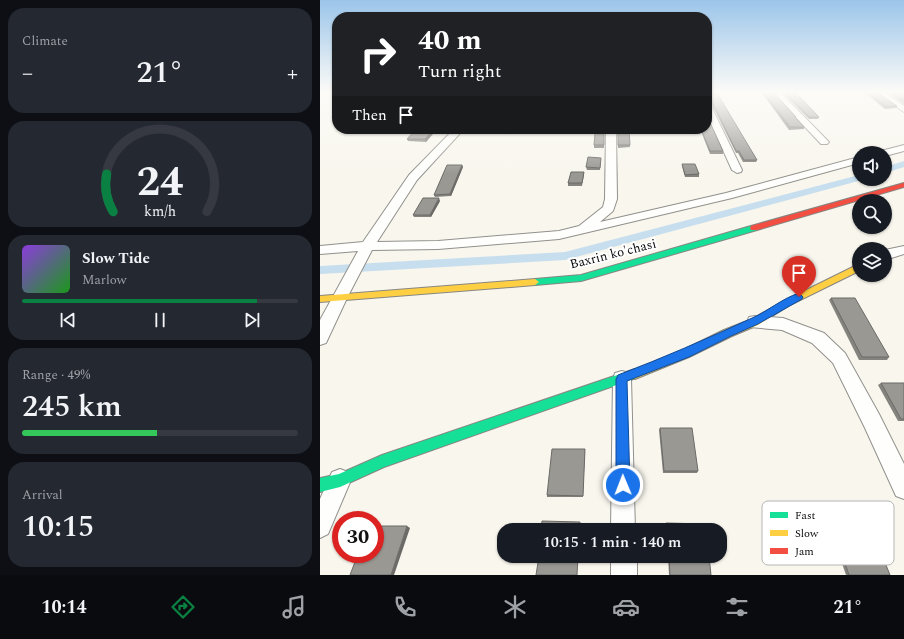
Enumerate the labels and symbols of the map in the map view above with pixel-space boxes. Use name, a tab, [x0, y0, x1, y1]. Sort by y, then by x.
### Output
street label: Baxrin ko'chasi	[568, 234, 658, 274]
pin	[782, 256, 816, 297]
position arrow	[602, 464, 644, 506]
legend	[762, 501, 894, 565]
text: Fast	[795, 507, 816, 524]
speed limit sign: 30	[332, 511, 384, 563]
text: Slow	[795, 525, 819, 542]
text: Jam	[795, 543, 814, 560]

